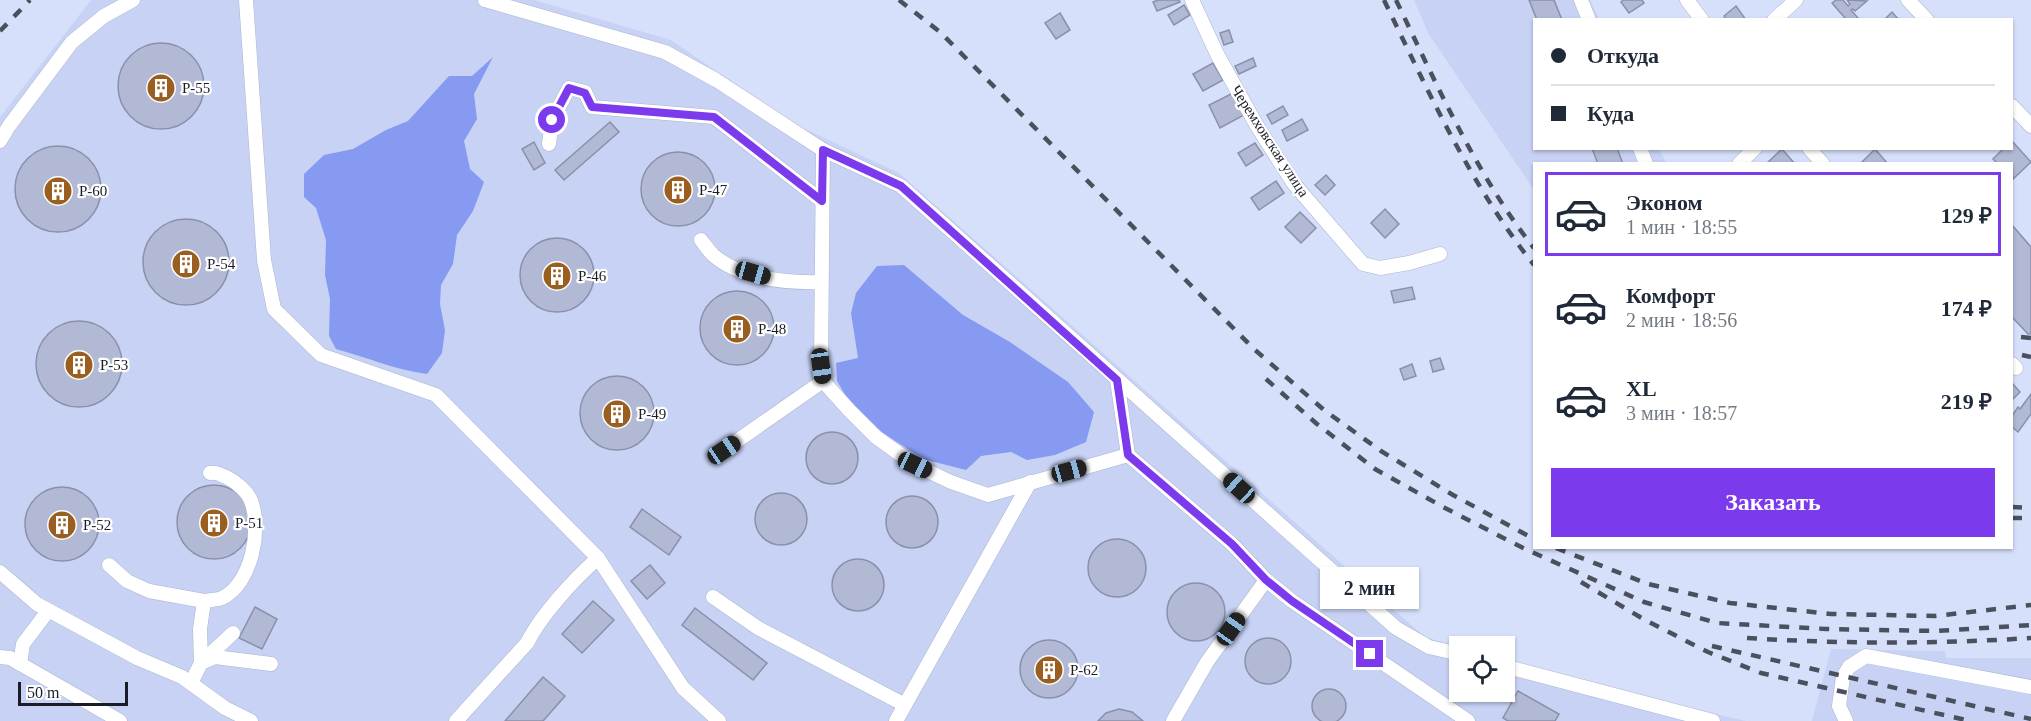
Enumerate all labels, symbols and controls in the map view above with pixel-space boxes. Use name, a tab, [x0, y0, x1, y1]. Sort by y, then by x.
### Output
text: Откуда	[1587, 43, 1659, 68]
building icon: Р-55	[145, 72, 177, 104]
place label: Р-55	[182, 80, 210, 96]
street label: Черемховская улица	[1228, 82, 1312, 200]
text: Куда	[1587, 101, 1634, 126]
route start	[538, 106, 565, 133]
building icon: Р-47	[662, 174, 694, 206]
building icon: Р-60	[42, 175, 74, 207]
place label: Р-47	[699, 182, 728, 198]
place label: Р-60	[79, 183, 107, 199]
icon: car	[1554, 187, 1608, 241]
text: Эконом	[1626, 190, 1703, 215]
text: 129 ₽	[1941, 203, 1992, 228]
text: 1 мин · 18:55	[1626, 216, 1737, 238]
building icon: Р-54	[170, 248, 202, 280]
place label: Р-54	[207, 256, 236, 272]
car	[733, 259, 773, 287]
building icon: Р-46	[541, 260, 573, 292]
place label: Р-46	[578, 268, 607, 284]
icon: car	[1554, 280, 1608, 334]
text: Комфорт	[1626, 283, 1715, 308]
text: 174 ₽	[1941, 296, 1992, 321]
text: 2 мин · 18:56	[1626, 309, 1737, 331]
building icon: Р-48	[721, 313, 753, 345]
place label: Р-48	[758, 321, 786, 337]
car	[810, 347, 832, 385]
building icon: Р-53	[63, 349, 95, 381]
place label: Р-53	[100, 357, 128, 373]
icon: car	[1554, 373, 1608, 427]
text: XL	[1626, 376, 1657, 401]
text: 219 ₽	[1941, 389, 1992, 414]
building icon: Р-49	[601, 398, 633, 430]
text: 3 мин · 18:57	[1626, 402, 1737, 424]
place label: Р-49	[638, 406, 666, 422]
car	[704, 432, 744, 468]
car	[895, 449, 935, 481]
car	[1049, 458, 1089, 484]
button: Заказать	[1551, 468, 1995, 537]
car	[1220, 469, 1258, 507]
building icon: Р-51	[198, 507, 230, 539]
building icon: Р-52	[46, 509, 78, 541]
place label: Р-51	[235, 515, 263, 531]
place label: Р-52	[83, 517, 111, 533]
callout: 2 мин	[1320, 567, 1420, 609]
text: 2 мин	[1344, 577, 1395, 599]
car	[1213, 609, 1249, 649]
map controls	[1449, 636, 1515, 702]
button: locate	[1449, 636, 1515, 702]
route end	[1356, 640, 1383, 667]
building icon: Р-62	[1033, 654, 1065, 686]
place label: Р-62	[1070, 662, 1098, 678]
scale bar	[18, 679, 128, 706]
text: 50 m	[27, 684, 59, 701]

